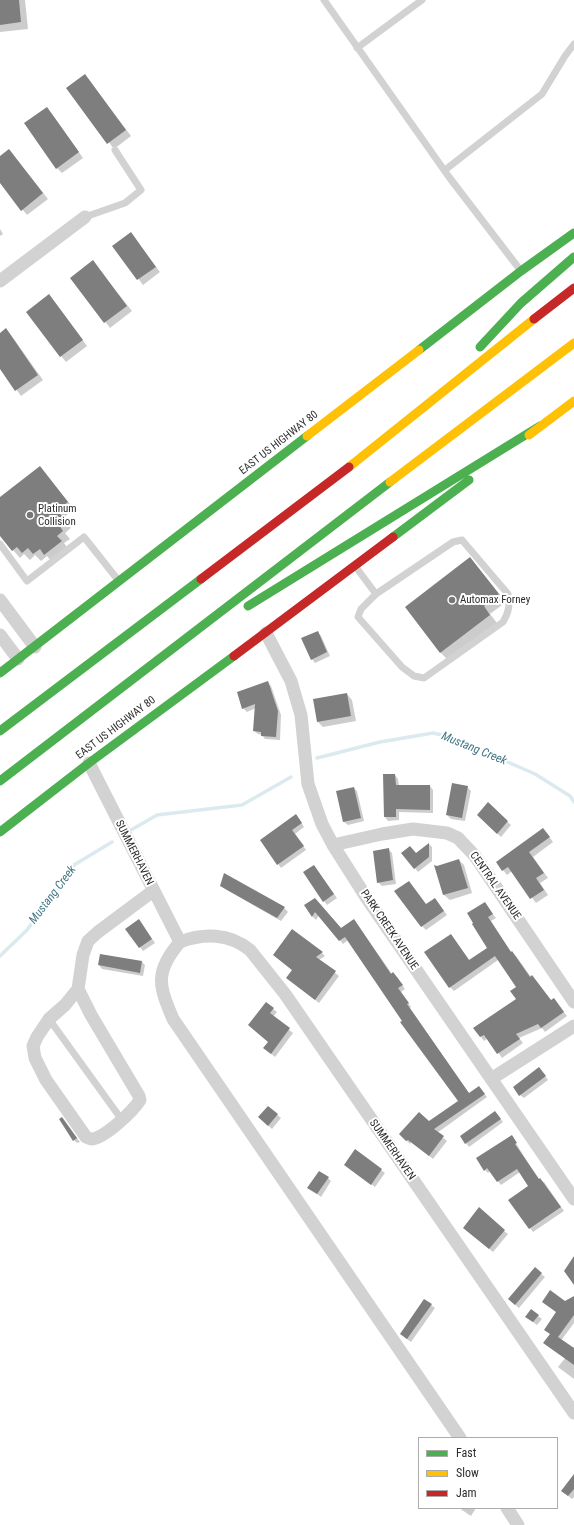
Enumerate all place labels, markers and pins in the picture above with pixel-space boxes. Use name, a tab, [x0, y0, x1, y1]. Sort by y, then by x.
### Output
place label: Platinum Collision	[38, 502, 77, 528]
marker: Platinum Collision	[25, 510, 35, 520]
place label: Automax Forney	[460, 593, 530, 607]
marker: Automax Forney	[447, 595, 457, 605]

